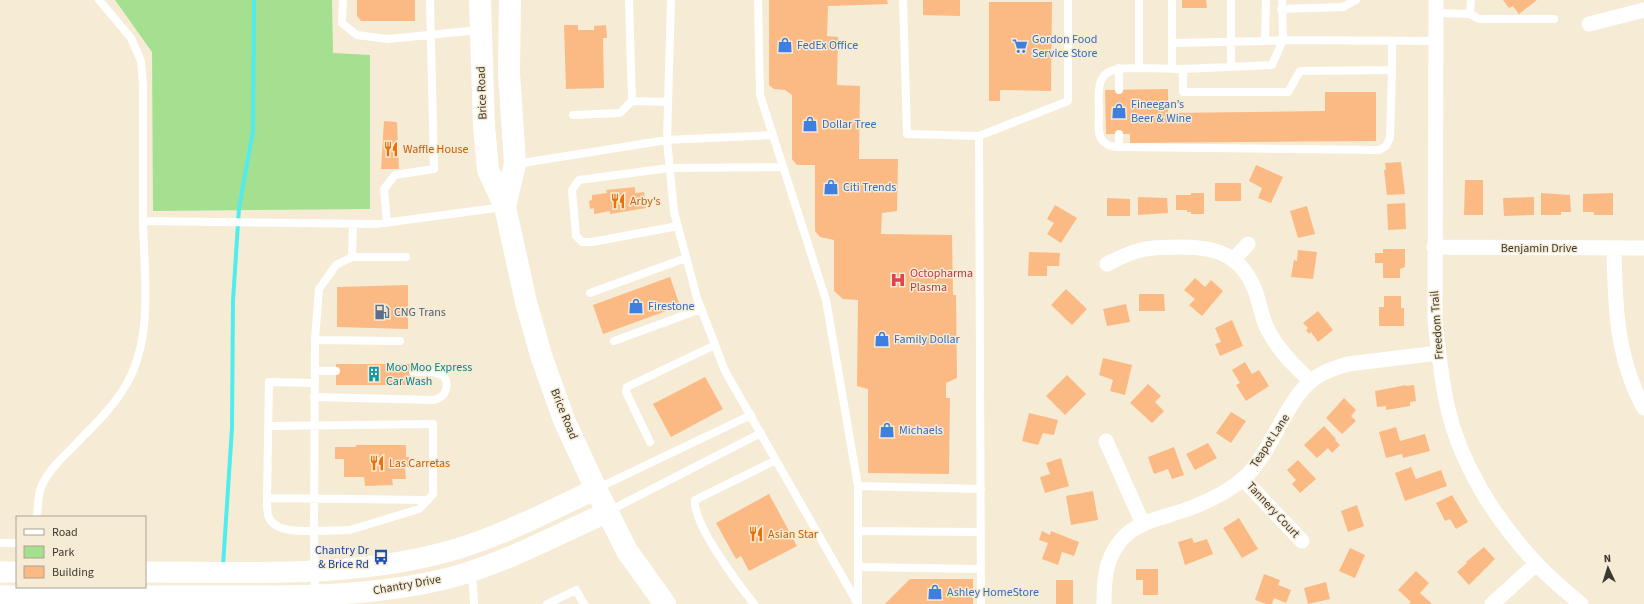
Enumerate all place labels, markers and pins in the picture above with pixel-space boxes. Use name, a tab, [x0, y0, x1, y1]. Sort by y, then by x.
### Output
place label: Gordon Food Service Store	[1032, 31, 1098, 62]
shop icon: FedEx Office	[776, 36, 794, 54]
place label: FedEx Office	[797, 37, 858, 54]
supermarket icon: Gordon Food Service Store	[1011, 37, 1029, 55]
place label: Fineegan’s Beer & Wine	[1131, 96, 1191, 127]
shop icon: Fineegan’s Beer & Wine	[1110, 102, 1128, 120]
shop icon: Dollar Tree	[801, 115, 819, 133]
place label: Dollar Tree	[822, 116, 876, 133]
restaurant icon: Waffle House	[382, 140, 400, 158]
place label: Waffle House	[403, 141, 469, 158]
shop icon: Citi Trends	[822, 178, 840, 196]
place label: Citi Trends	[843, 179, 896, 196]
restaurant icon: Arby's	[609, 192, 627, 210]
place label: Arby's	[630, 193, 661, 210]
place label: Octopharma Plasma	[910, 265, 973, 296]
hospital icon: Octopharma Plasma	[889, 271, 907, 289]
shop icon: Firestone	[627, 297, 645, 315]
place label: Firestone	[648, 298, 695, 315]
fuel station icon: CNG Trans	[373, 303, 391, 321]
place label: CNG Trans	[394, 304, 446, 321]
shop icon: Family Dollar	[873, 330, 891, 348]
place label: Family Dollar	[894, 331, 961, 348]
place label: Moo Moo Express Car Wash	[386, 359, 472, 390]
building icon: Moo Moo Express Car Wash	[365, 365, 383, 383]
shop icon: Michaels	[878, 421, 896, 439]
place label: Michaels	[899, 422, 943, 439]
restaurant icon: Las Carretas	[368, 454, 386, 472]
place label: Las Carretas	[389, 455, 450, 472]
restaurant icon: Asian Star	[747, 525, 765, 543]
place label: Asian Star	[768, 526, 819, 543]
place label: Chantry Dr & Brice Rd	[315, 542, 370, 573]
bus stop icon: Chantry Dr & Brice Rd	[372, 548, 390, 566]
shop icon: Ashley HomeStore	[926, 583, 944, 601]
place label: Ashley HomeStore	[947, 584, 1039, 601]

